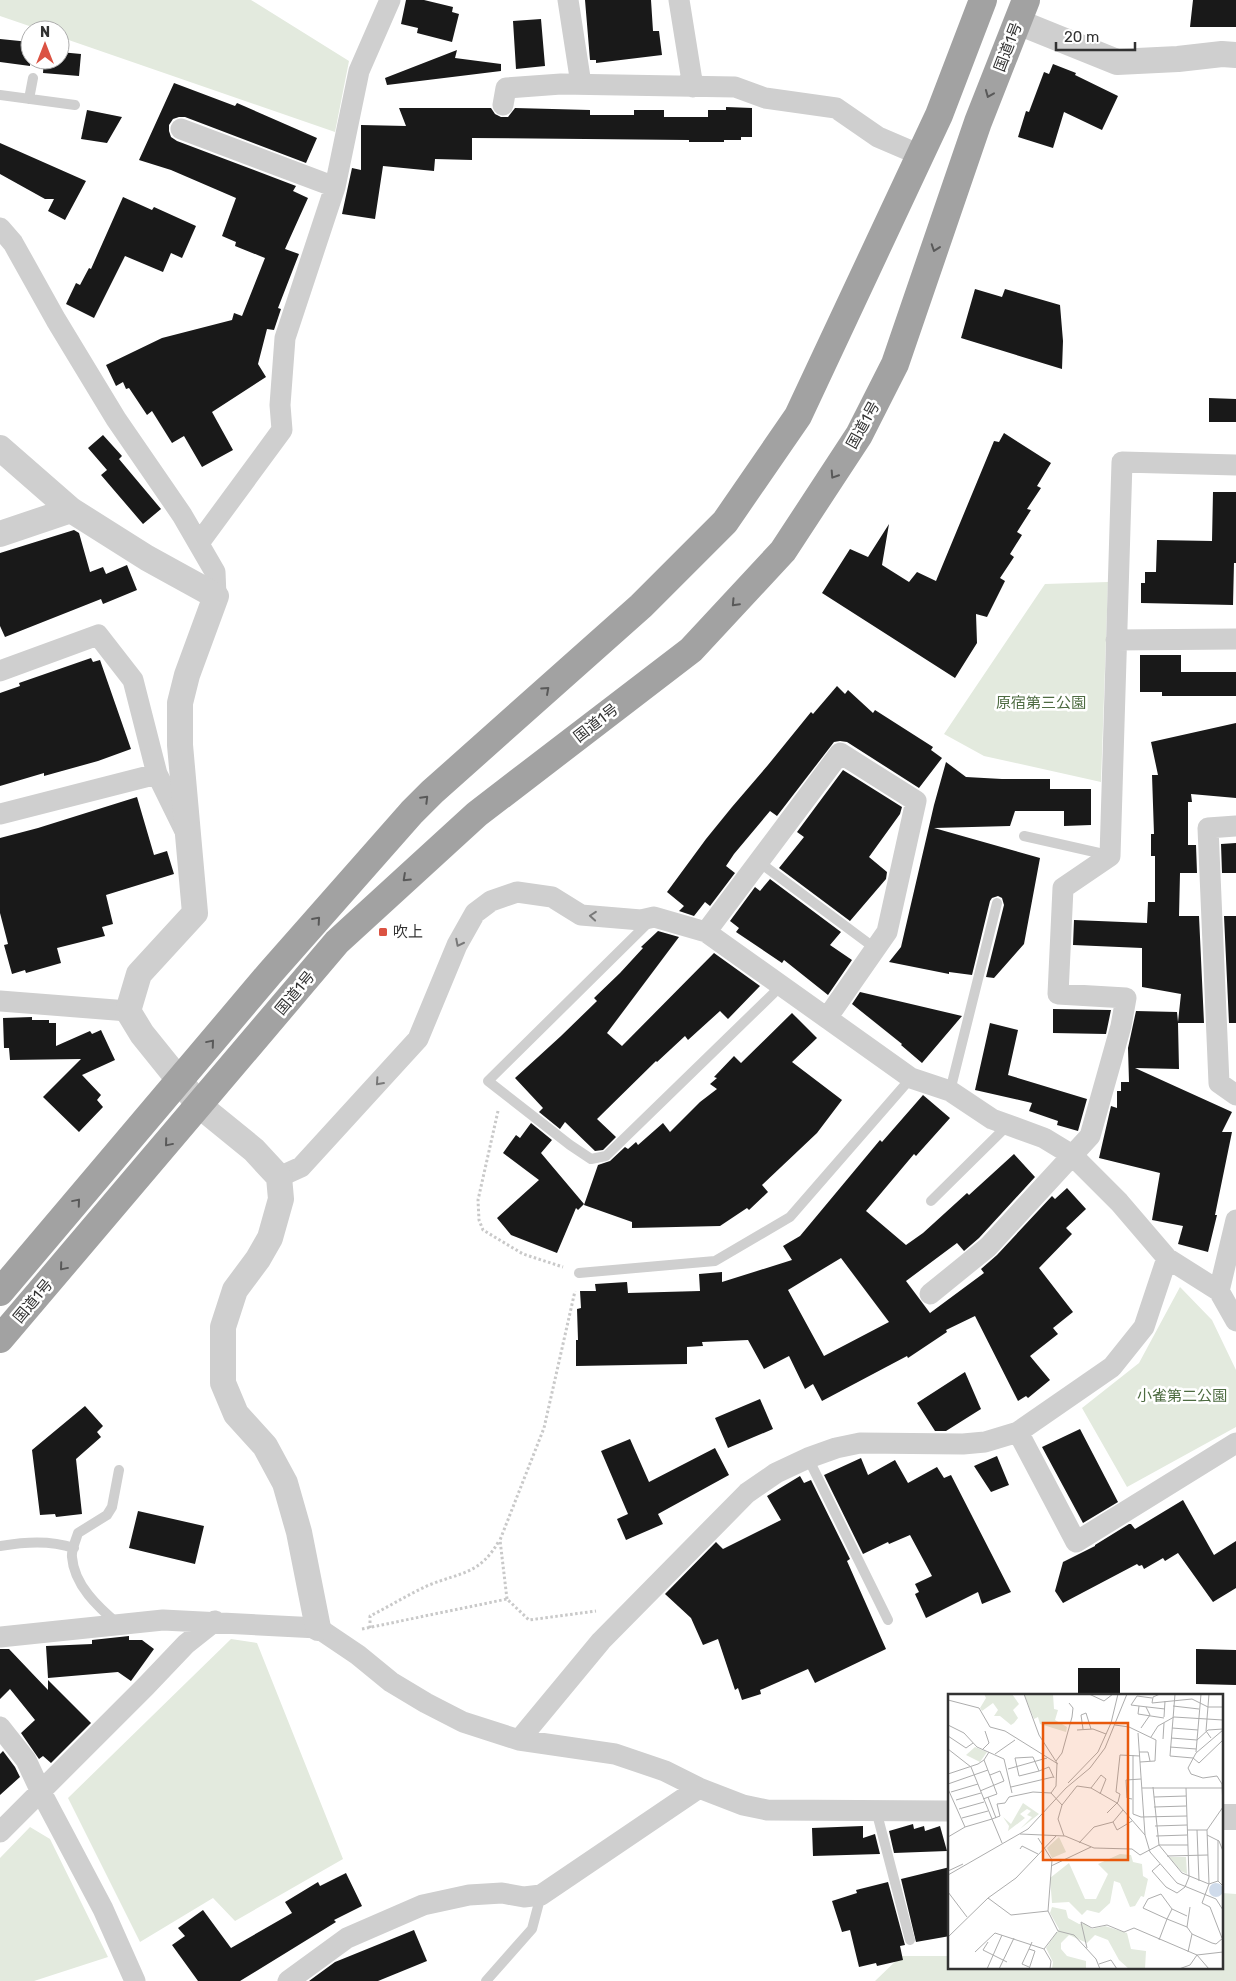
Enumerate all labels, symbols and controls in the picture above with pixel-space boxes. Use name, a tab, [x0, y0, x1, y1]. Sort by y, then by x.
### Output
north arrow	[20, 20, 70, 70]
street label: 国道1号	[990, 20, 1026, 74]
scale bar	[1056, 20, 1135, 52]
text: N	[40, 24, 50, 41]
text: 20 m	[1064, 28, 1099, 46]
one-way arrow	[985, 90, 995, 98]
one-way arrow	[931, 243, 941, 251]
street label: 国道1号	[843, 398, 883, 452]
one-way arrow	[830, 469, 840, 478]
one-way arrow	[732, 597, 741, 606]
one-way arrow	[541, 687, 550, 696]
park label: 原宿第三公園	[996, 694, 1086, 712]
street label: 国道1号	[570, 700, 622, 746]
one-way arrow	[419, 796, 428, 805]
one-way arrow	[402, 872, 411, 881]
one-way arrow	[589, 910, 597, 921]
one-way arrow	[311, 917, 320, 926]
place label: 吹上	[393, 923, 423, 941]
marker: 吹上	[377, 926, 389, 938]
one-way arrow	[455, 938, 465, 947]
street label: 国道1号	[272, 968, 318, 1018]
one-way arrow	[205, 1040, 213, 1049]
one-way arrow	[376, 1076, 385, 1085]
one-way arrow	[166, 1137, 174, 1146]
one-way arrow	[71, 1199, 80, 1208]
one-way arrow	[60, 1261, 69, 1270]
street label: 国道1号	[10, 1276, 56, 1326]
park label: 小雀第二公園	[1137, 1387, 1227, 1405]
inset map	[948, 1694, 1224, 1968]

